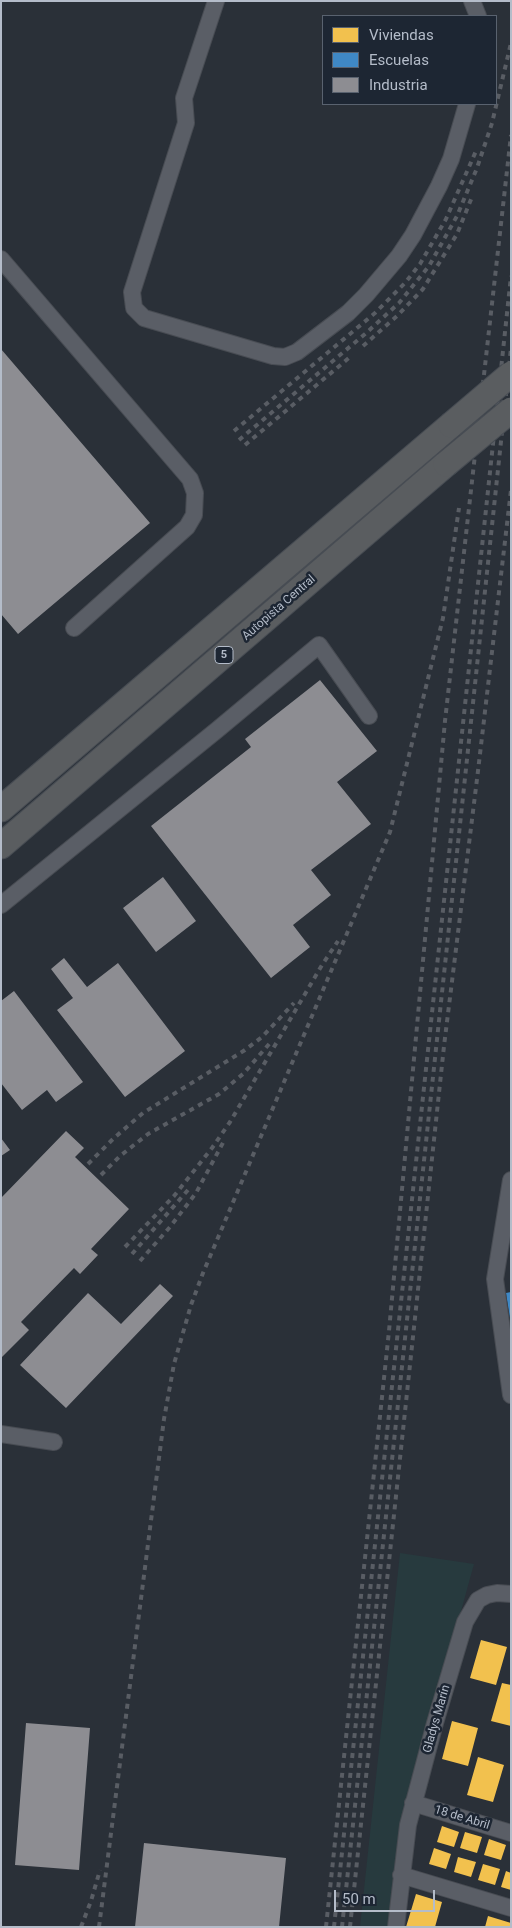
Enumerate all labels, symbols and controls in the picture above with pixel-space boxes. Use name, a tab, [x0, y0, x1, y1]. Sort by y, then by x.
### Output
legend	[322, 15, 497, 105]
text: Viviendas	[369, 26, 434, 44]
text: Escuelas	[369, 51, 429, 69]
text: Industria	[369, 76, 428, 94]
street label: Autopista Central	[239, 572, 319, 644]
road number: 5	[215, 646, 233, 664]
street label: Gladys Marín	[420, 1683, 454, 1755]
street label: 18 de Abril	[433, 1803, 491, 1833]
scale bar	[337, 1880, 438, 1912]
text: 50 m	[342, 1890, 376, 1908]

